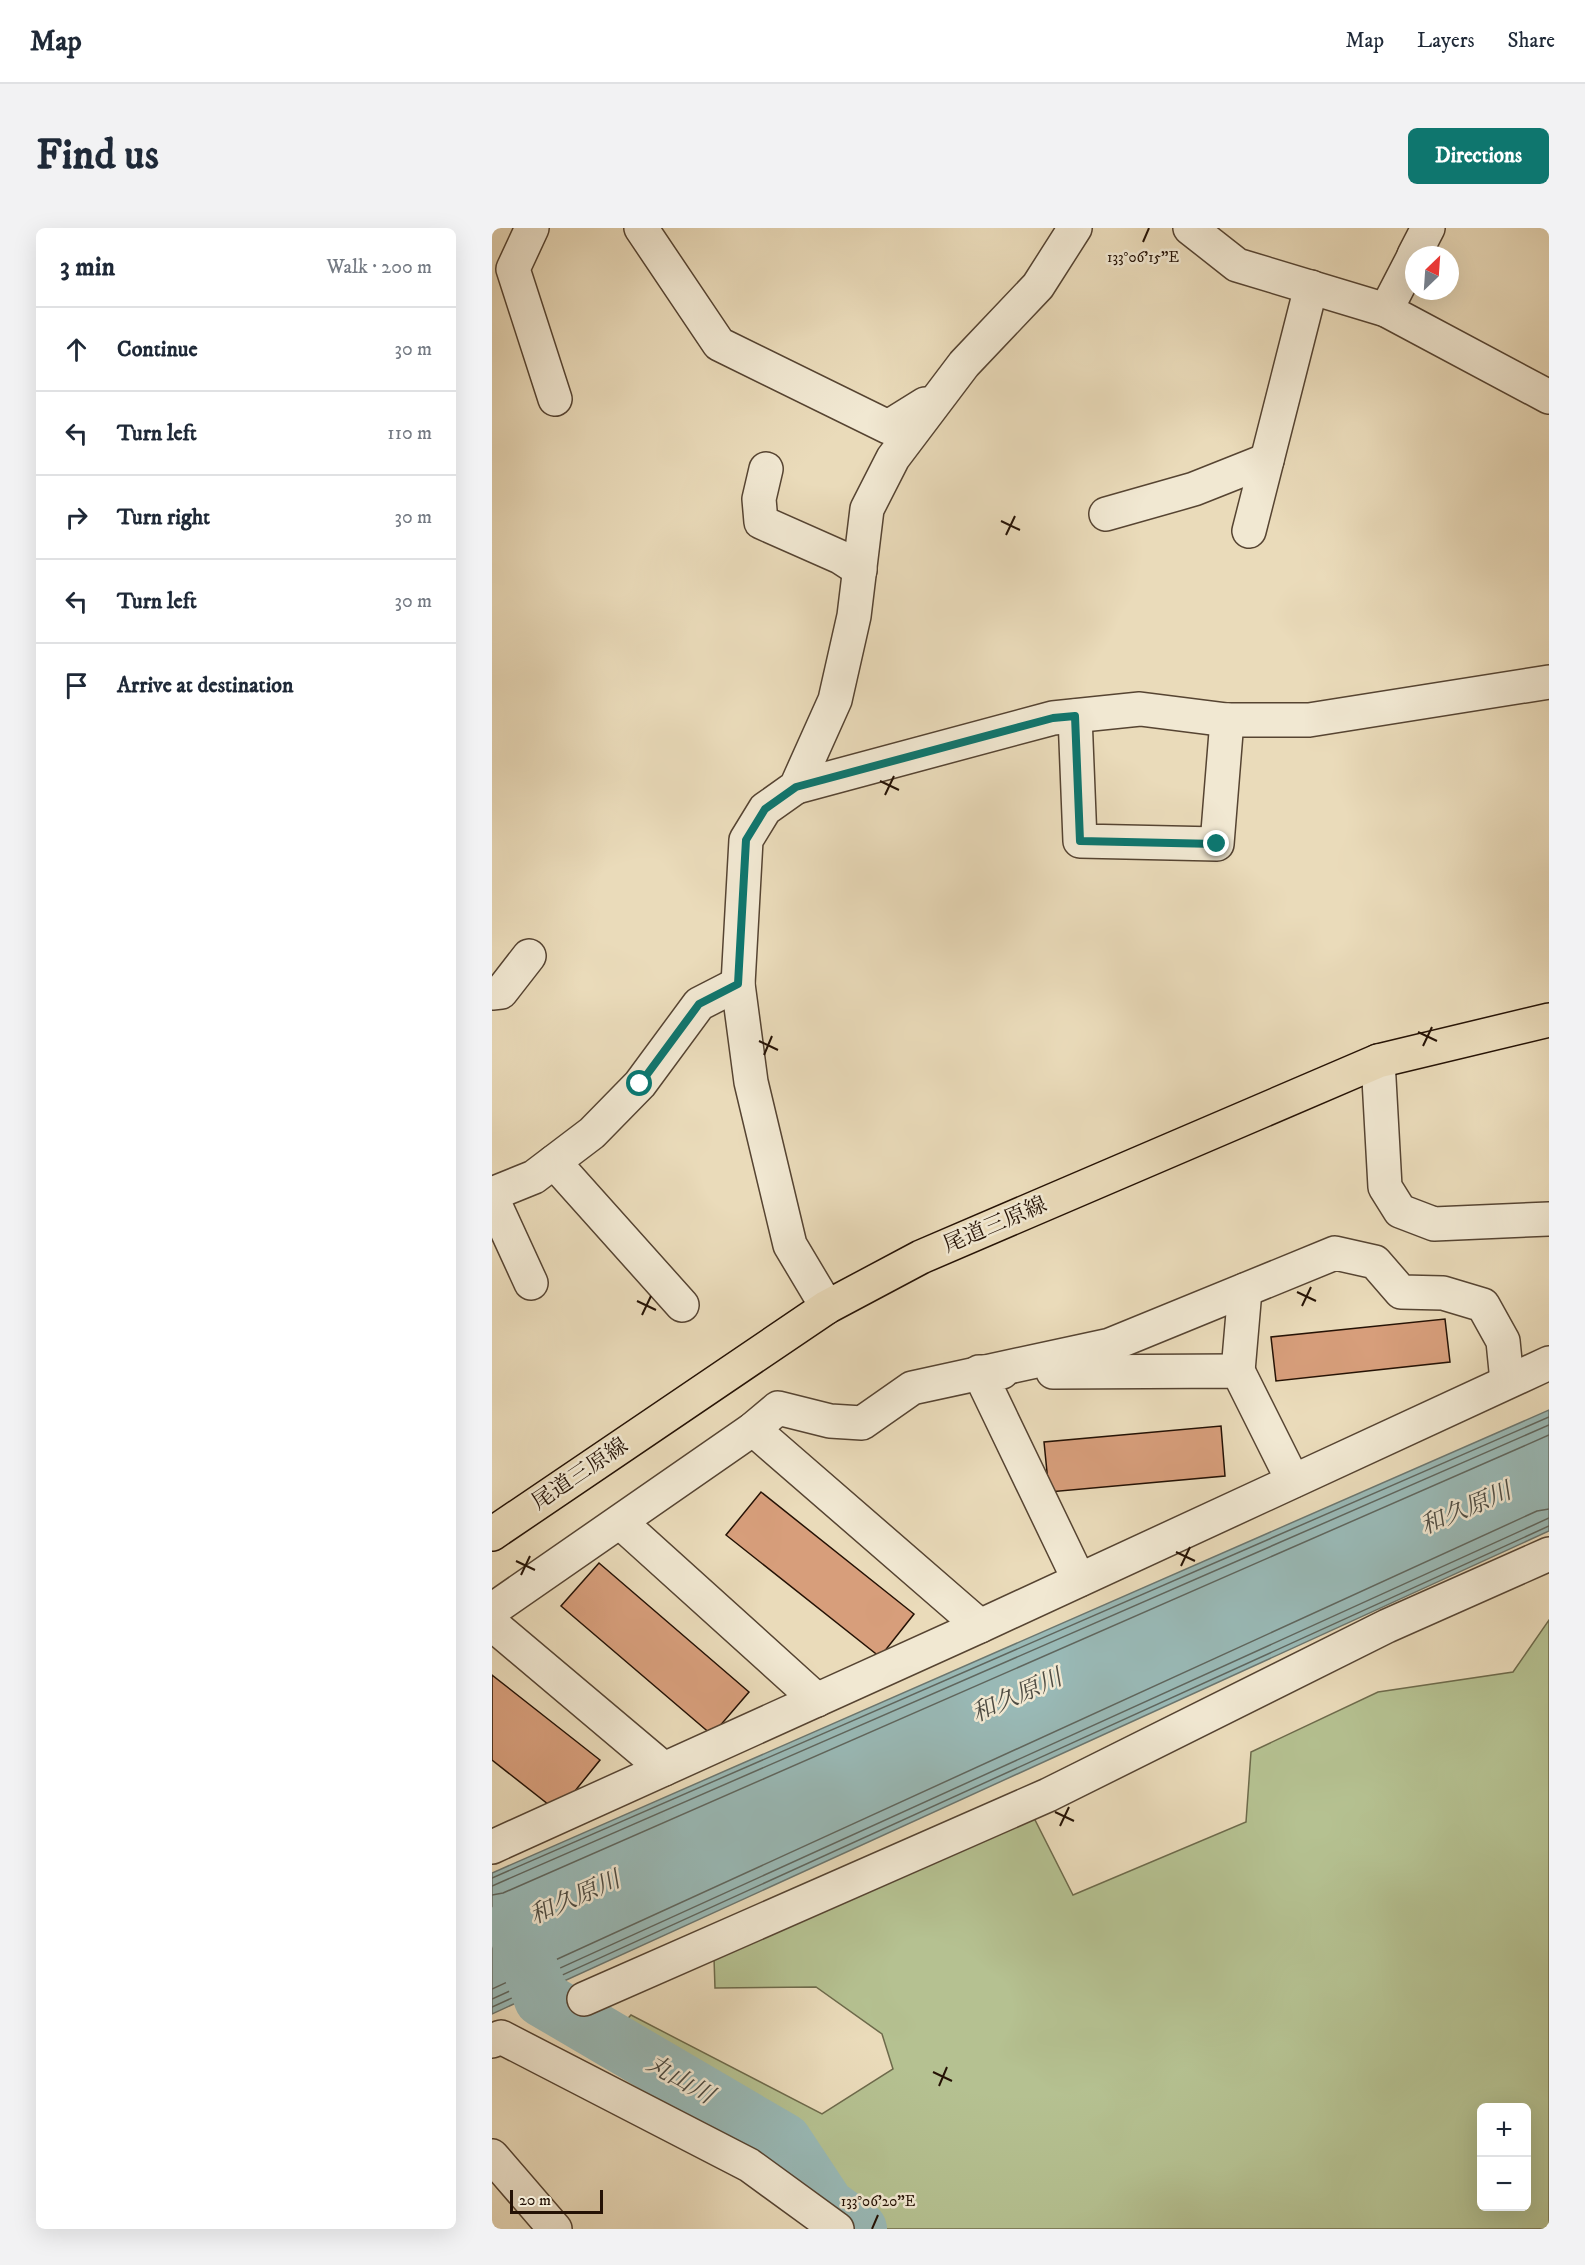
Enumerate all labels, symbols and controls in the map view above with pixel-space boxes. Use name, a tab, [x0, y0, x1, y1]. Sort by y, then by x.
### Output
text: Map	[30, 24, 82, 59]
text: Map	[1345, 28, 1384, 54]
text: Layers	[1417, 28, 1475, 54]
text: Share	[1508, 28, 1555, 54]
button: Directions	[1408, 128, 1549, 184]
text: Find us	[36, 130, 159, 182]
north arrow	[1405, 246, 1459, 300]
text: 133°06'15"E	[1107, 248, 1179, 267]
text: 3 min	[60, 251, 115, 284]
text: Walk · 200 m	[326, 255, 432, 280]
icon: ahead	[60, 333, 93, 366]
text: Continue	[117, 336, 198, 363]
text: 30 m	[394, 337, 432, 362]
icon: left	[60, 417, 93, 450]
text: Turn left	[117, 420, 197, 447]
text: 110 m	[387, 421, 432, 446]
icon: right	[60, 501, 93, 534]
text: Turn right	[117, 504, 210, 531]
text: 30 m	[394, 505, 432, 530]
icon: left	[60, 585, 93, 618]
text: Turn left	[117, 588, 197, 615]
text: 30 m	[394, 589, 432, 614]
icon: arrive	[60, 669, 93, 702]
text: Arrive at destination	[117, 672, 294, 699]
route end	[1203, 830, 1229, 856]
route start	[626, 1070, 652, 1096]
street label: 尾道三原線	[939, 1191, 1051, 1259]
street label: 尾道三原線	[527, 1432, 633, 1516]
water label: 和久原川	[1416, 1475, 1519, 1542]
water label: 和久原川	[967, 1662, 1070, 1729]
water label: 和久原川	[525, 1864, 628, 1931]
water label: 丸山川	[641, 2049, 721, 2112]
map controls	[1477, 2103, 1531, 2211]
button: +	[1477, 2103, 1531, 2157]
button: −	[1477, 2157, 1531, 2211]
scale bar	[510, 2187, 603, 2214]
text: 20 m	[519, 2190, 551, 2210]
text: 133°06'20"E	[841, 2192, 916, 2211]

